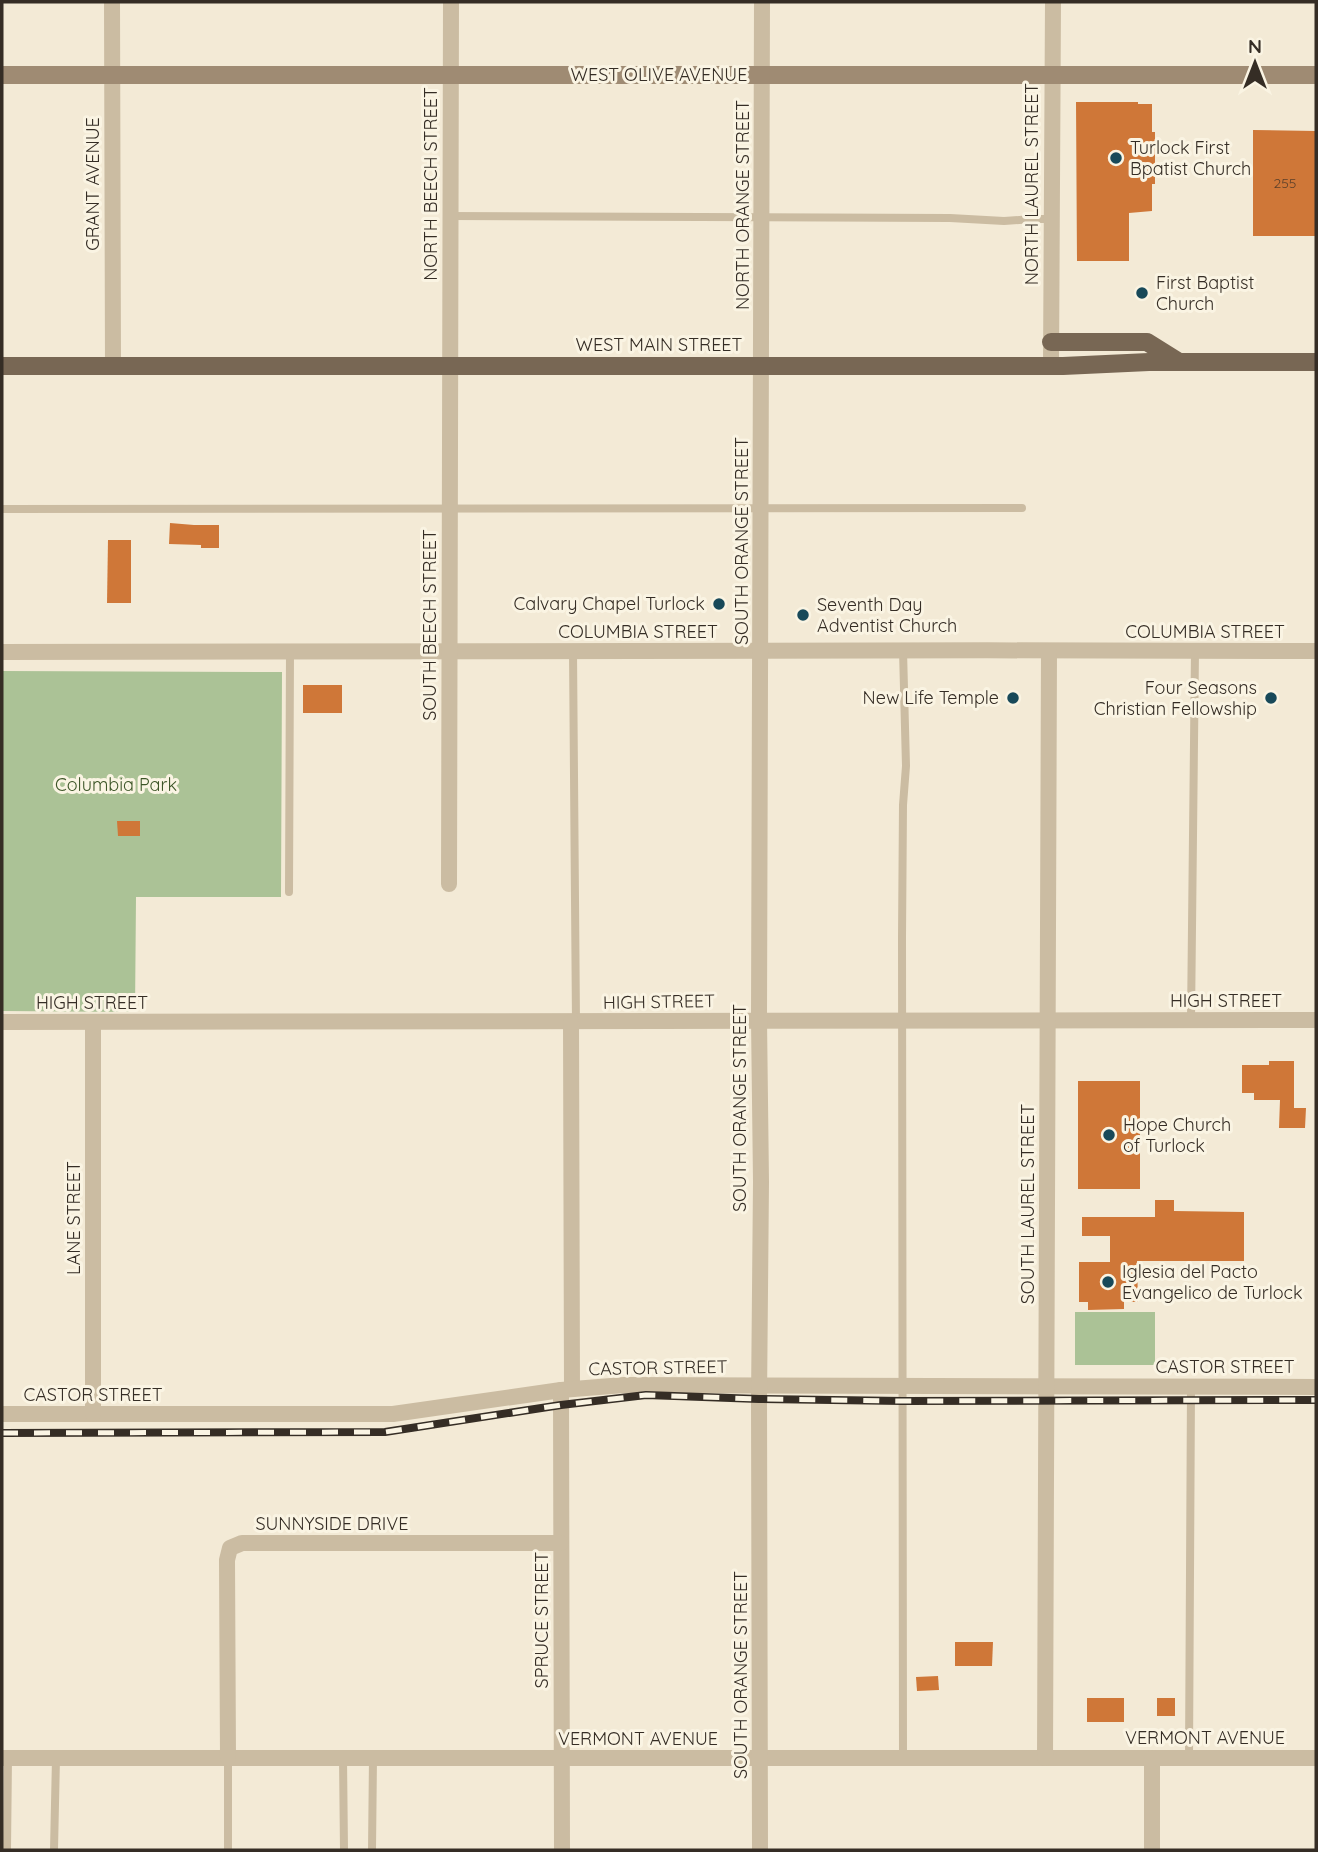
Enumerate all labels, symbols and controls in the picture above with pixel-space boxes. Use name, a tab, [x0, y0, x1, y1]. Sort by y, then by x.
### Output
north arrow	[1220, 28, 1290, 98]
text: N	[1248, 34, 1262, 58]
street label: WEST OLIVE AVENUE	[571, 63, 747, 86]
street label: NORTH LAUREL STREET	[1020, 83, 1043, 285]
street label: NORTH BEECH STREET	[419, 87, 442, 281]
street label: NORTH ORANGE STREET	[731, 100, 754, 310]
street label: GRANT AVENUE	[81, 117, 104, 251]
place label: Turlock First Bpatist Church	[1130, 136, 1251, 180]
marker: Turlock First Bpatist Church	[1108, 150, 1124, 166]
house number: 255	[1273, 174, 1297, 192]
place label: First Baptist Church	[1156, 271, 1254, 315]
marker: First Baptist Church	[1134, 285, 1150, 301]
street label: WEST MAIN STREET	[576, 333, 743, 356]
street label: SOUTH ORANGE STREET	[730, 437, 753, 645]
street label: SOUTH BEECH STREET	[418, 529, 441, 721]
place label: Calvary Chapel Turlock	[513, 592, 705, 615]
place label: Seventh Day Adventist Church	[817, 593, 957, 637]
marker: Calvary Chapel Turlock	[711, 596, 727, 612]
marker: Seventh Day Adventist Church	[795, 607, 811, 623]
street label: COLUMBIA STREET	[558, 620, 718, 643]
street label: COLUMBIA STREET	[1125, 620, 1285, 643]
place label: Four Seasons Christian Fellowship	[1094, 676, 1257, 720]
place label: New Life Temple	[863, 686, 999, 709]
marker: New Life Temple	[1005, 690, 1021, 706]
marker: Four Seasons Christian Fellowship	[1263, 690, 1279, 706]
park label: Columbia Park	[55, 773, 177, 796]
street label: HIGH STREET	[603, 989, 715, 1014]
street label: HIGH STREET	[1170, 989, 1282, 1012]
street label: HIGH STREET	[36, 991, 148, 1014]
street label: SOUTH ORANGE STREET	[728, 1004, 751, 1212]
street label: SOUTH LAUREL STREET	[1016, 1104, 1039, 1304]
place label: Hope Church of Turlock	[1123, 1113, 1231, 1157]
marker: Hope Church of Turlock	[1101, 1127, 1117, 1143]
street label: LANE STREET	[62, 1161, 85, 1275]
place label: Iglesia del Pacto Evangelico de Turlock	[1122, 1260, 1303, 1304]
marker: Iglesia del Pacto Evangelico de Turlock	[1100, 1274, 1116, 1290]
street label: CASTOR STREET	[588, 1355, 728, 1380]
street label: CASTOR STREET	[1155, 1355, 1295, 1378]
street label: CASTOR STREET	[23, 1383, 163, 1406]
street label: SUNNYSIDE DRIVE	[255, 1512, 409, 1535]
street label: SPRUCE STREET	[530, 1551, 553, 1688]
street label: SOUTH ORANGE STREET	[729, 1571, 752, 1779]
street label: VERMONT AVENUE	[1125, 1726, 1285, 1749]
street label: VERMONT AVENUE	[558, 1727, 718, 1750]

